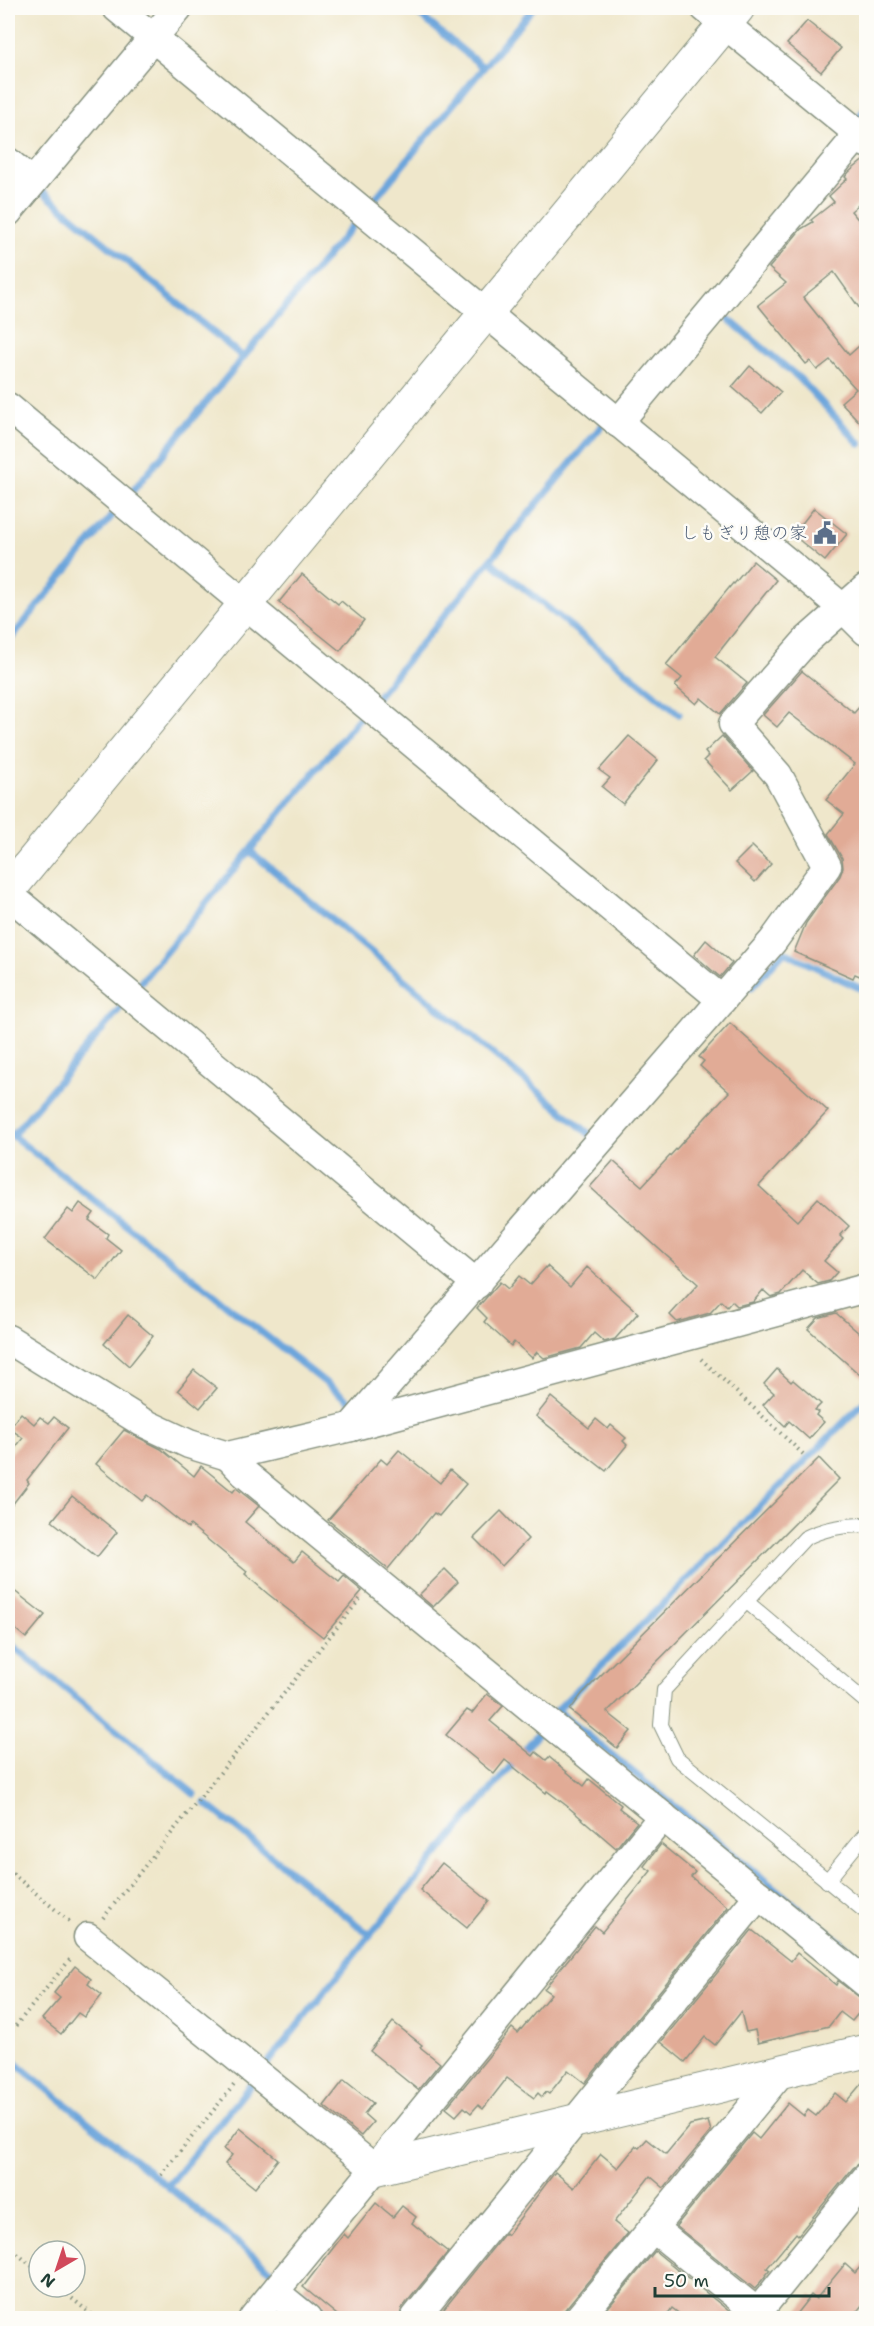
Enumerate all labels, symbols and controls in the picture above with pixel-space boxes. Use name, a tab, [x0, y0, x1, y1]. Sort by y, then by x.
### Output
public building icon: しもぎり憩の家	[812, 520, 838, 546]
place label: しもぎり憩の家	[681, 521, 807, 545]
north arrow	[27, 2239, 87, 2299]
scale bar	[655, 2260, 829, 2298]
text: N	[36, 2268, 59, 2292]
text: 50 m	[664, 2269, 709, 2293]

